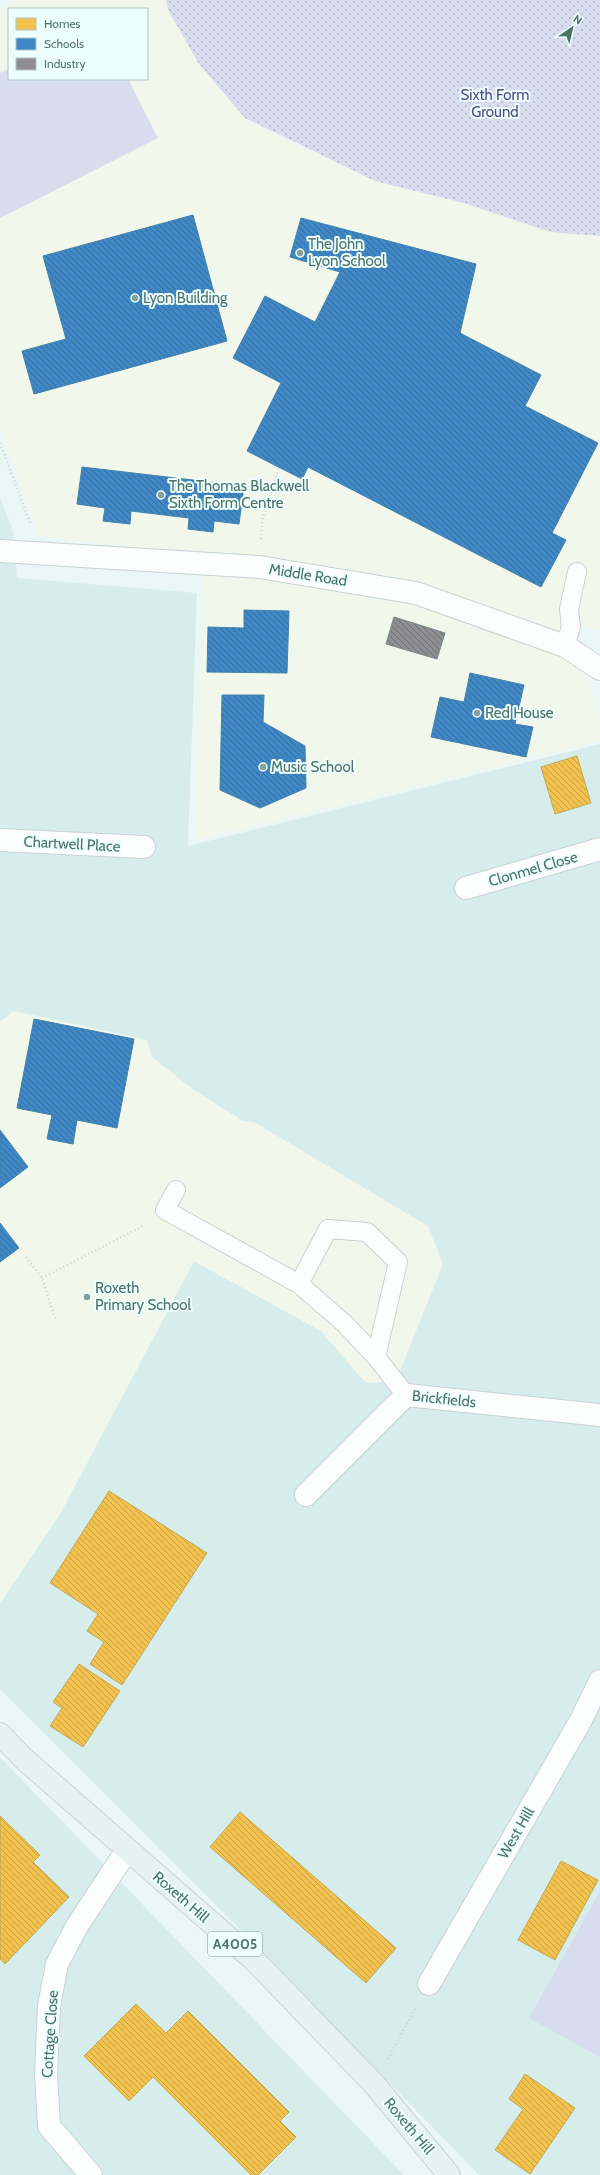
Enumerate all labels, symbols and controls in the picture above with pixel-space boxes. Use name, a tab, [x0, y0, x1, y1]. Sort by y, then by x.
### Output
legend	[8, 8, 148, 80]
north arrow	[552, 8, 592, 48]
text: N	[570, 12, 585, 28]
text: Homes	[44, 16, 81, 31]
text: Schools	[44, 36, 84, 51]
text: Industry	[44, 56, 85, 71]
park label: Sixth Form Ground	[461, 86, 529, 121]
place label: The John Lyon School	[308, 235, 386, 270]
marker: The John Lyon School	[295, 248, 305, 258]
place label: Lyon Building	[143, 289, 228, 307]
marker: Lyon Building	[130, 293, 140, 303]
place label: The Thomas Blackwell Sixth Form Centre	[169, 477, 309, 512]
marker: The Thomas Blackwell Sixth Form Centre	[156, 490, 166, 500]
street label: Middle Road	[268, 560, 348, 590]
place label: Red House	[485, 704, 554, 722]
marker: Red House	[472, 708, 482, 718]
place label: Music School	[271, 758, 355, 776]
marker: Music School	[258, 762, 268, 772]
street label: Chartwell Place	[23, 832, 121, 856]
street label: Clonmel Close	[486, 848, 580, 890]
place label: Roxeth Primary School	[95, 1279, 192, 1314]
marker: Roxeth Primary School	[82, 1292, 92, 1302]
street label: Brickfields	[411, 1387, 477, 1411]
street label: West Hill	[494, 1804, 538, 1862]
street label: Roxeth Hill	[149, 1868, 213, 1927]
road number: A4005	[208, 1932, 262, 1956]
street label: Cottage Close	[38, 1989, 62, 2078]
street label: Roxeth Hill	[380, 2094, 438, 2158]

